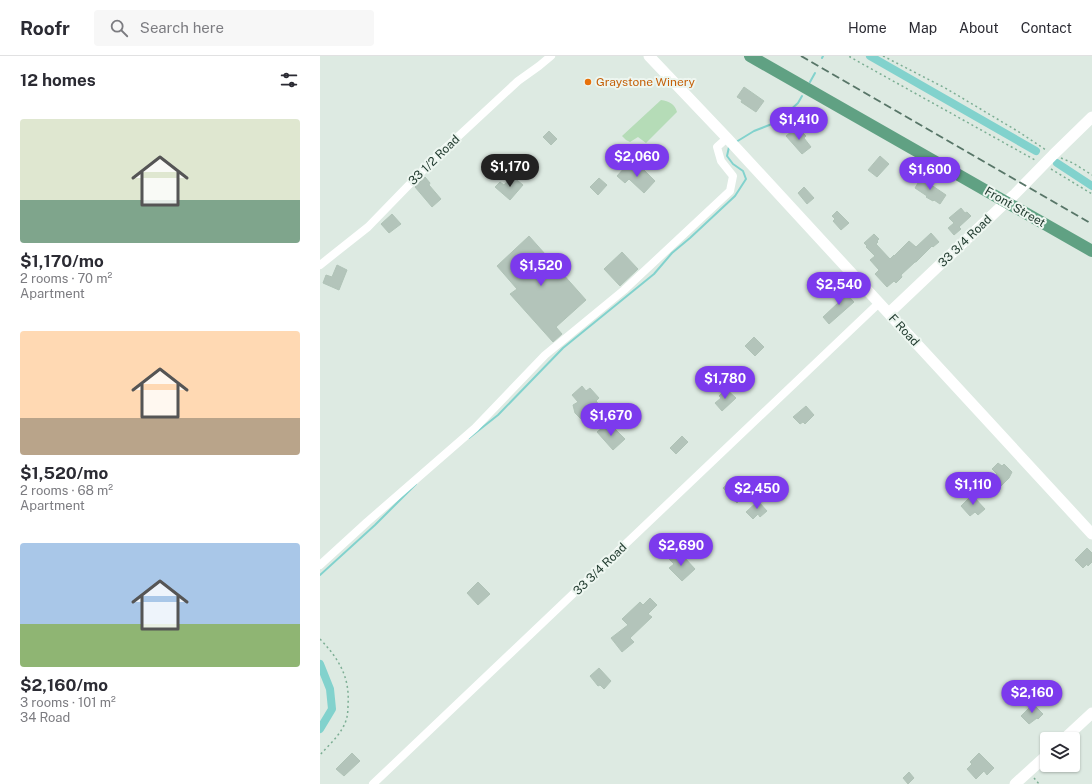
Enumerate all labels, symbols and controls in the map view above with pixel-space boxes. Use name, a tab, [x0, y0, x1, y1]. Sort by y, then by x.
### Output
search box	[94, 10, 374, 46]
text: Roofr	[20, 17, 70, 39]
icon: search	[108, 17, 130, 39]
text: Search here	[140, 19, 224, 36]
text: Home	[848, 20, 887, 36]
text: Map	[909, 20, 937, 36]
text: About	[959, 20, 999, 36]
text: Contact	[1021, 20, 1072, 36]
icon: filters	[278, 69, 300, 91]
text: 12 homes	[20, 70, 96, 90]
place label: Graystone Winery	[596, 75, 696, 89]
marker: Graystone Winery	[583, 77, 593, 87]
pin: $1,410	[766, 107, 832, 141]
text: $1,410	[779, 112, 819, 127]
street label: 33 1/2 Road	[406, 132, 462, 188]
pin: $2,060	[604, 144, 670, 178]
icon: home	[124, 145, 196, 217]
text: $2,060	[614, 149, 660, 164]
pin: $1,170	[477, 154, 543, 188]
pin: $1,600	[897, 157, 963, 191]
text: $1,170	[490, 159, 530, 174]
text: $1,600	[908, 162, 952, 177]
street label: Front Street	[982, 184, 1048, 230]
street label: 33 3/4 Road	[935, 212, 995, 270]
text: $1,170/mo	[20, 251, 104, 271]
pin: $1,520	[508, 253, 574, 287]
text: $1,520	[519, 258, 563, 273]
text: 2 rooms · 70 m²	[20, 271, 112, 286]
pin: $2,540	[806, 272, 872, 306]
text: $2,540	[816, 277, 862, 292]
text: Apartment	[20, 286, 85, 301]
street label: F Road	[886, 311, 922, 349]
icon: home	[124, 357, 196, 429]
pin: $1,780	[692, 366, 758, 400]
text: $1,780	[704, 371, 746, 386]
pin: $1,670	[578, 403, 644, 437]
text: $1,670	[590, 408, 632, 423]
text: $1,520/mo	[20, 463, 108, 483]
pin: $1,110	[940, 472, 1006, 506]
pin: $2,450	[724, 476, 790, 510]
text: $1,110	[954, 477, 992, 492]
text: $2,450	[734, 481, 780, 496]
text: 2 rooms · 68 m²	[20, 483, 113, 498]
text: Apartment	[20, 498, 85, 513]
pin: $2,690	[648, 533, 714, 567]
text: $2,690	[658, 538, 704, 553]
street label: 33 3/4 Road	[570, 540, 630, 598]
icon: home	[124, 569, 196, 641]
text: $2,160/mo	[20, 675, 108, 695]
pin: $2,160	[999, 680, 1065, 714]
text: $2,160	[1010, 685, 1054, 700]
text: 3 rooms · 101 m²	[20, 695, 116, 710]
text: 34 Road	[20, 710, 70, 725]
map controls	[1040, 732, 1080, 772]
button: layers	[1040, 732, 1080, 772]

